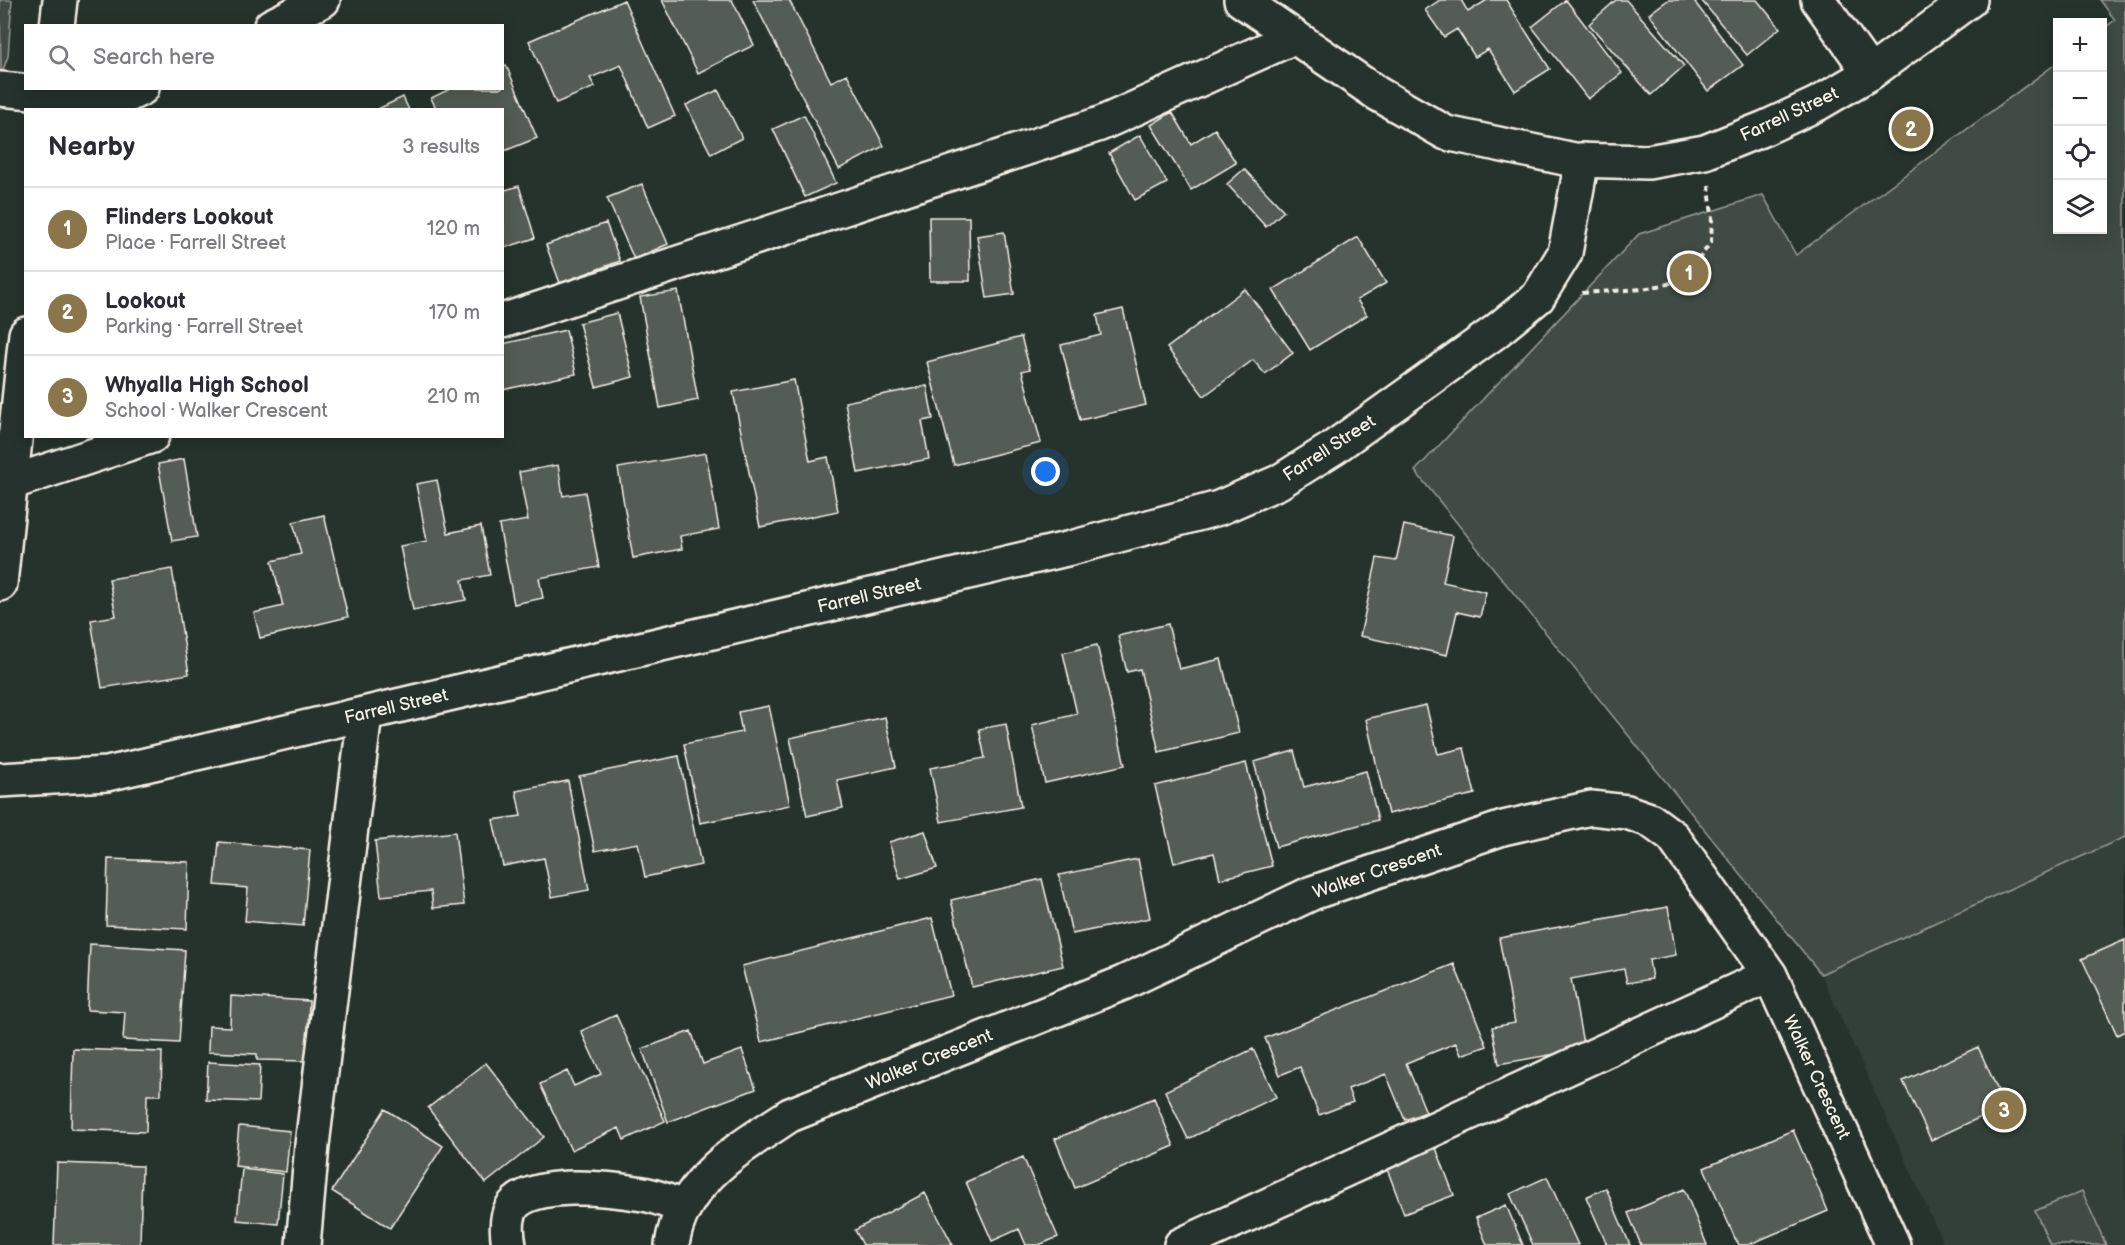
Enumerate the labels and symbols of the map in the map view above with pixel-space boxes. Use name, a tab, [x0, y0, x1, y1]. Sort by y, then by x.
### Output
street label: Farrell Street	[1737, 82, 1842, 146]
pin: 2	[1892, 106, 1930, 152]
pin: 1	[1670, 250, 1708, 296]
street label: Farrell Street	[1279, 411, 1380, 486]
your location	[1031, 457, 1060, 486]
street label: Farrell Street	[815, 573, 923, 618]
street label: Farrell Street	[342, 684, 450, 729]
street label: Walker Crescent	[1310, 839, 1445, 903]
street label: Walker Crescent	[1779, 1012, 1855, 1143]
street label: Walker Crescent	[863, 1024, 996, 1094]
pin: 3	[1984, 1088, 2024, 1132]

